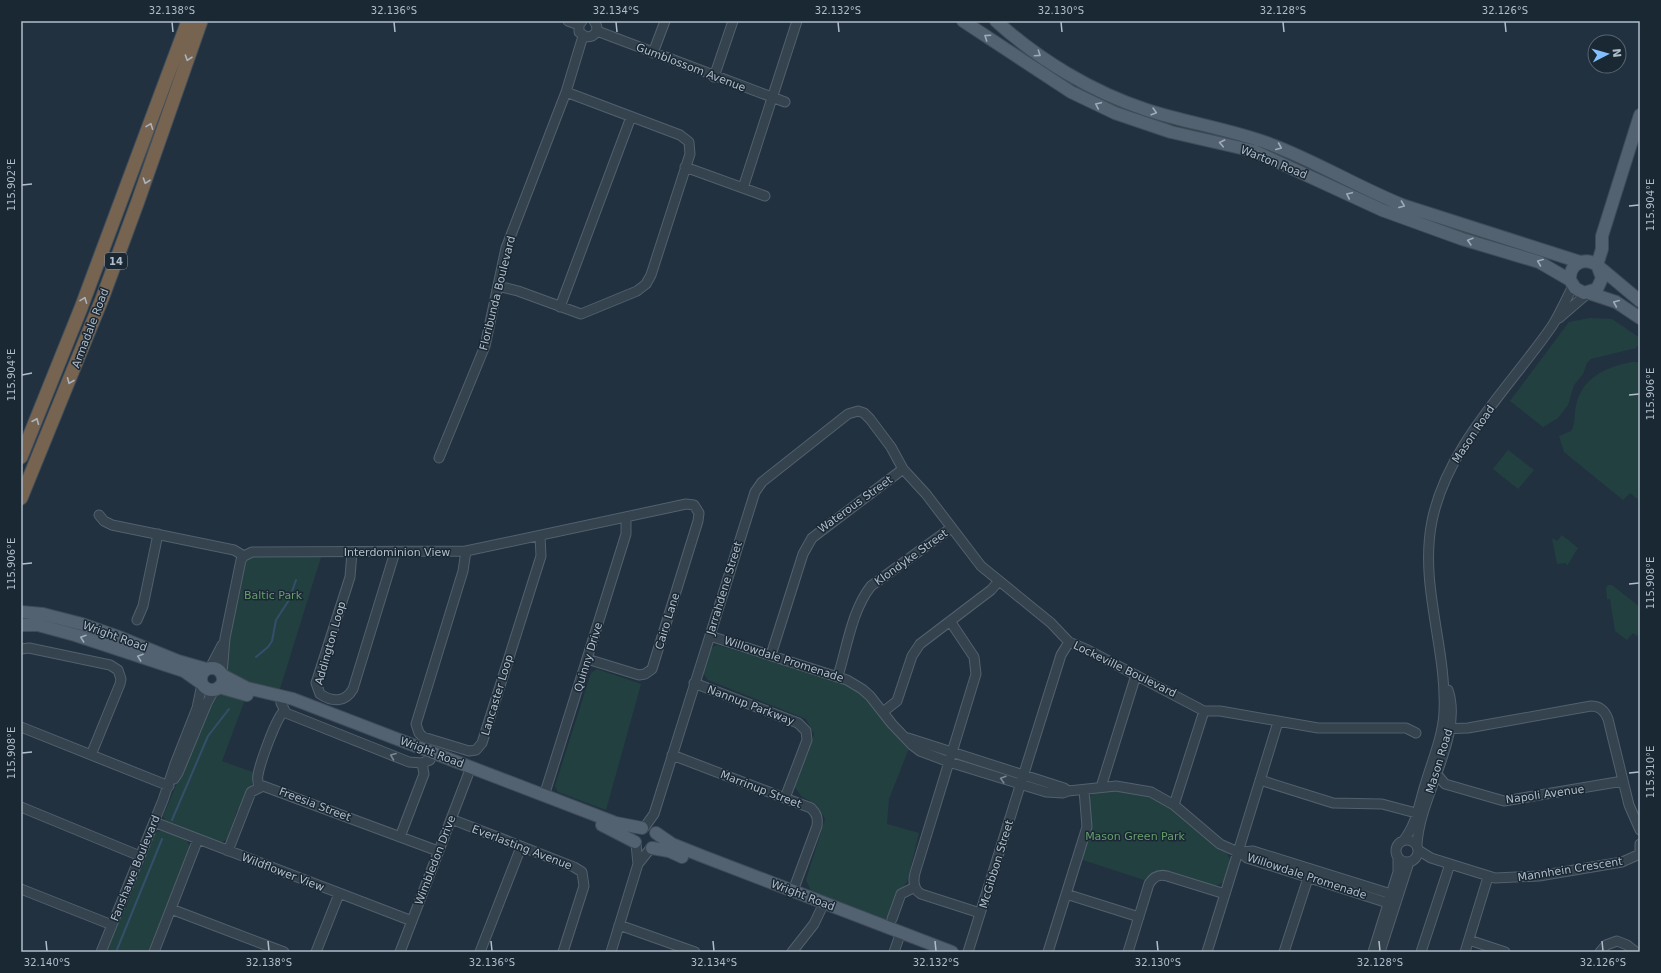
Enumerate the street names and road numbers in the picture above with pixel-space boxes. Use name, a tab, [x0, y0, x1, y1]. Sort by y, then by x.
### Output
street label: Gumblossom Avenue	[634, 41, 748, 94]
street label: Warton Road	[1239, 143, 1309, 182]
street label: Floribunda Boulevard	[477, 235, 518, 352]
road number: 14	[105, 253, 127, 269]
street label: Armadale Road	[69, 287, 112, 370]
street label: Mason Road	[1449, 403, 1497, 466]
street label: Waterous Street	[816, 473, 896, 536]
street label: Klondyke Street	[872, 526, 951, 588]
street label: Jarrahdene Street	[704, 539, 745, 637]
street label: Interdominion View	[344, 546, 450, 559]
street label: Cairo Lane	[653, 591, 682, 651]
street label: Addington Loop	[312, 600, 349, 686]
street label: Wright Road	[81, 619, 149, 654]
street label: Quinny Drive	[572, 621, 605, 693]
street label: Willowdale Promenade	[722, 634, 845, 685]
street label: Lockeville Boulevard	[1071, 639, 1178, 700]
street label: Lancaster Loop	[479, 653, 516, 737]
street label: Nannup Parkway	[705, 683, 797, 728]
street label: Mason Road	[1424, 727, 1455, 795]
street label: Wright Road	[398, 734, 466, 771]
street label: Marrinup Street	[718, 768, 804, 811]
street label: Napoli Avenue	[1505, 783, 1585, 806]
street label: Freesia Street	[277, 785, 353, 824]
street label: Fanshawe Boulevard	[108, 813, 163, 923]
street label: Wimbledon Drive	[412, 813, 459, 907]
street label: McGibbon Street	[977, 818, 1016, 910]
street label: Everlasting Avenue	[470, 822, 574, 873]
street label: Wildflower View	[240, 851, 326, 894]
street label: Willowdale Promenade	[1245, 851, 1368, 902]
street label: Mannhein Crescent	[1517, 855, 1624, 884]
street label: Wright Road	[769, 877, 837, 914]

